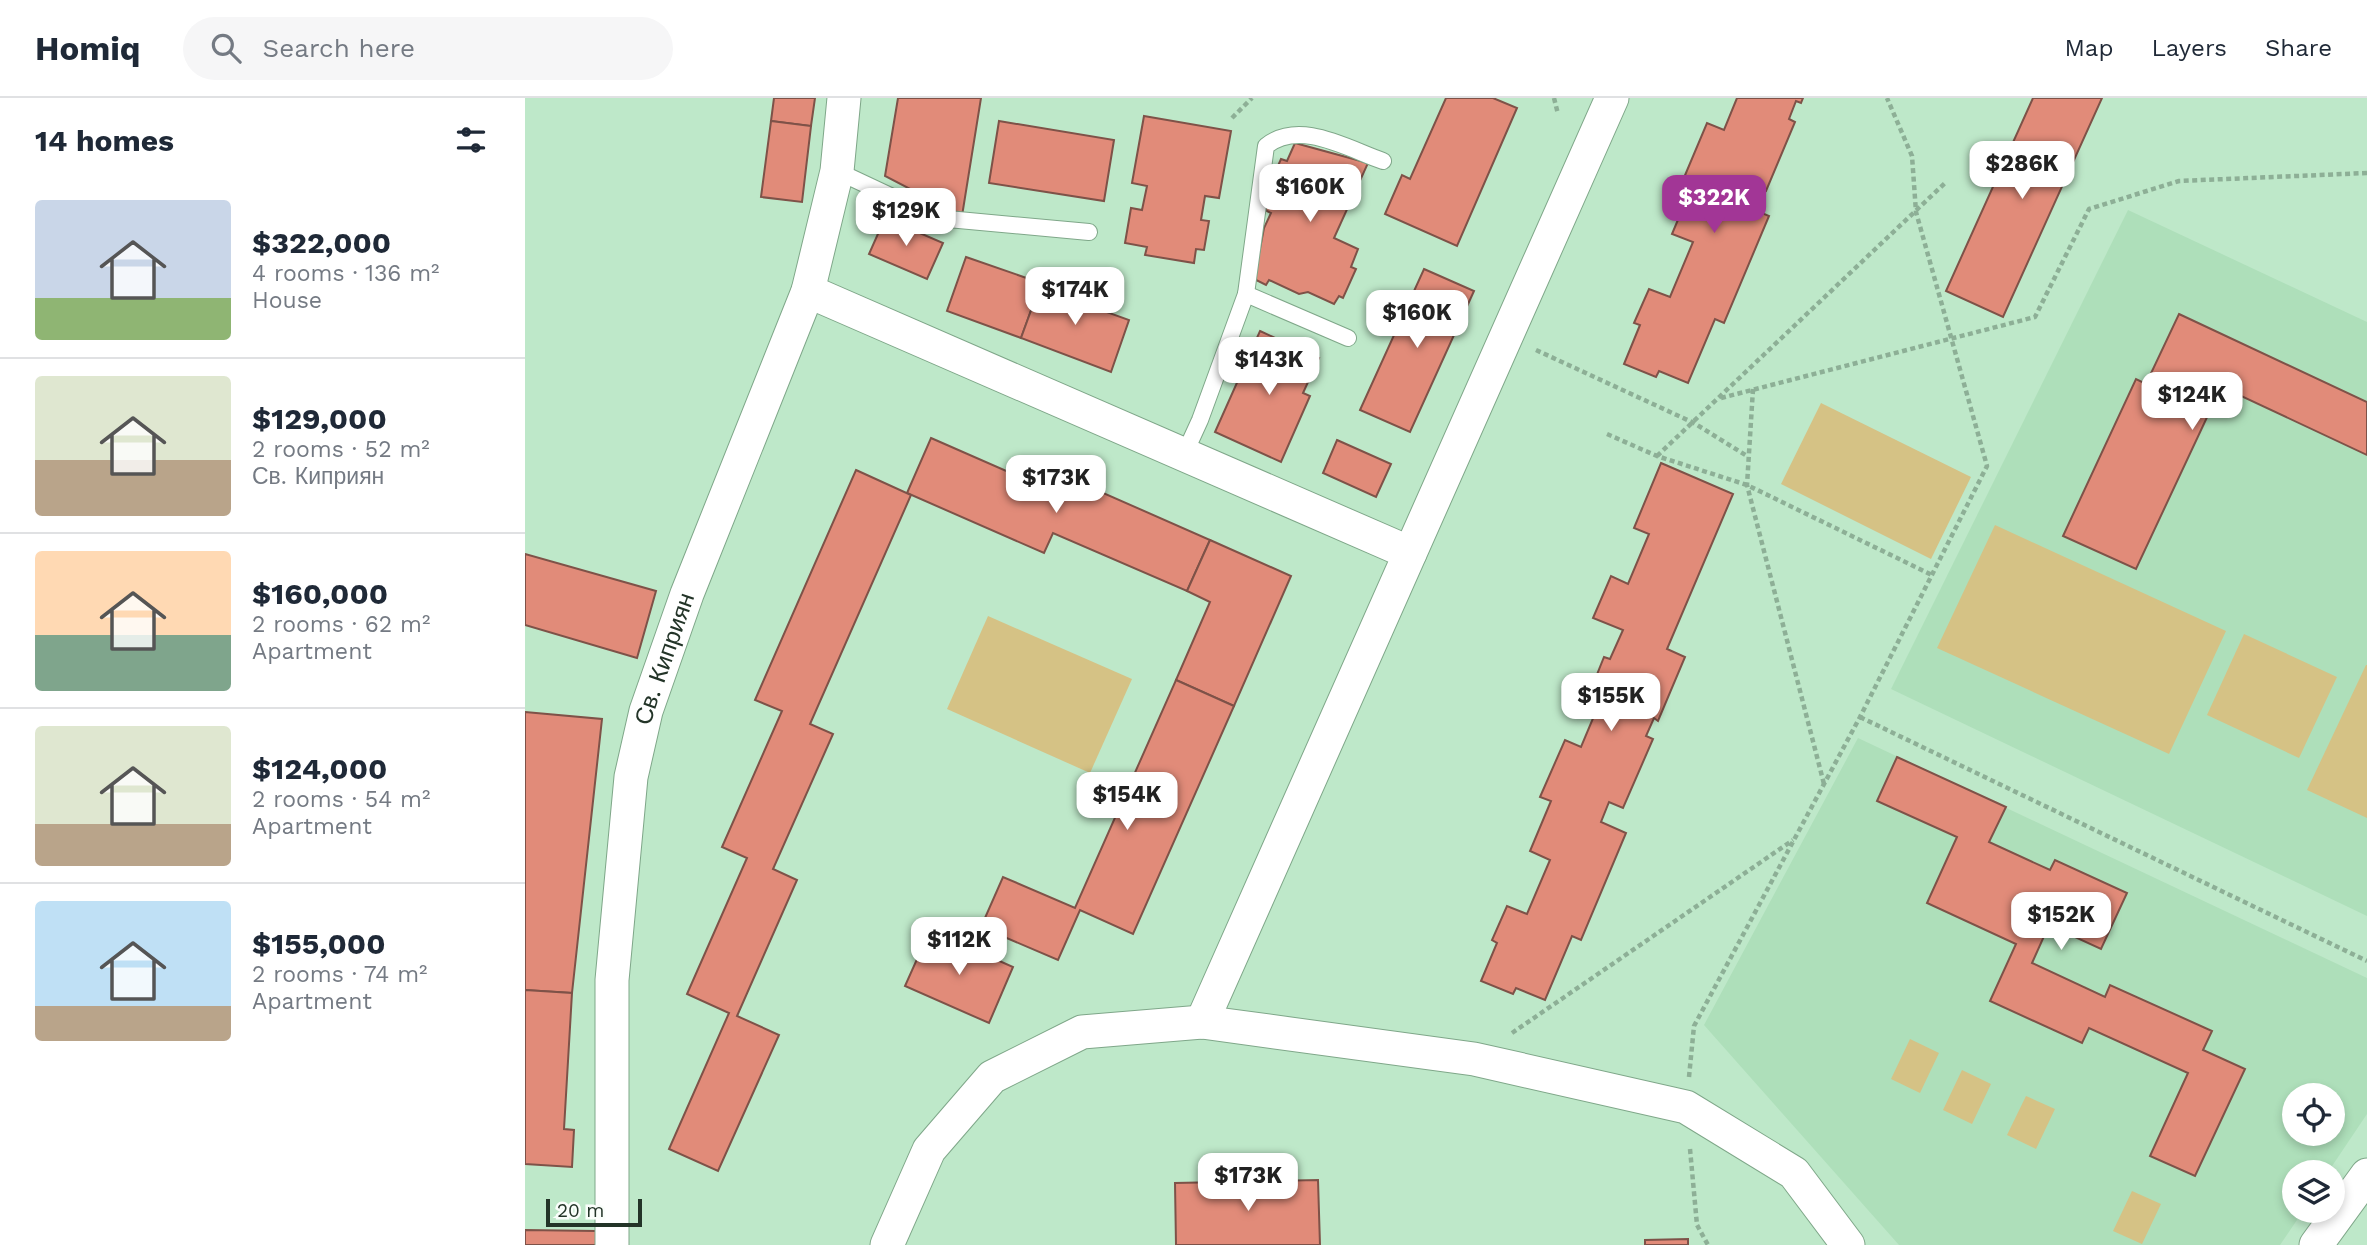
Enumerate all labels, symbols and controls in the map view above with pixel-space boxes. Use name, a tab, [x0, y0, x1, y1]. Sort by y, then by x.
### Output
search box	[183, 17, 673, 80]
text: Homiq	[35, 29, 141, 68]
icon: search	[207, 29, 245, 67]
text: Search here	[263, 33, 415, 63]
text: Map	[2065, 34, 2113, 62]
text: Layers	[2151, 34, 2227, 62]
text: Share	[2265, 34, 2332, 62]
icon: filters	[452, 121, 490, 159]
text: 14 homes	[35, 123, 174, 158]
pin: $286K	[1973, 141, 2071, 201]
text: $286K	[1986, 150, 2058, 177]
pin: $160K	[1261, 164, 1359, 224]
text: $160K	[1275, 173, 1345, 200]
pin: $322K	[1665, 176, 1763, 235]
text: $322K	[1678, 184, 1750, 211]
pin: $129K	[857, 188, 955, 248]
text: $129K	[872, 197, 940, 224]
text: $322,000	[252, 225, 391, 260]
icon: home	[91, 228, 175, 312]
text: 4 rooms · 136 m²	[252, 260, 440, 287]
pin: $174K	[1026, 268, 1124, 327]
text: $174K	[1041, 276, 1109, 303]
text: House	[252, 287, 322, 314]
pin: $160K	[1368, 290, 1466, 350]
text: $160K	[1382, 299, 1452, 326]
pin: $143K	[1220, 338, 1318, 397]
text: $143K	[1234, 346, 1304, 373]
pin: $124K	[2143, 372, 2241, 432]
text: $124K	[2158, 381, 2226, 408]
text: $129,000	[252, 401, 387, 436]
icon: home	[91, 404, 175, 488]
text: 2 rooms · 52 m²	[252, 436, 430, 463]
pin: $173K	[1007, 456, 1105, 515]
text: Св. Киприян	[252, 463, 384, 490]
text: $173K	[1022, 464, 1090, 491]
text: $160,000	[252, 576, 388, 611]
icon: home	[91, 579, 175, 663]
street label: Св. Киприян	[629, 589, 700, 727]
text: 2 rooms · 62 m²	[252, 611, 430, 638]
text: Apartment	[252, 638, 372, 665]
pin: $155K	[1562, 674, 1660, 733]
text: $155K	[1577, 682, 1645, 709]
text: $124,000	[252, 751, 387, 786]
icon: home	[91, 754, 175, 838]
pin: $154K	[1078, 772, 1176, 832]
text: $154K	[1093, 781, 1161, 808]
text: 2 rooms · 54 m²	[252, 786, 430, 813]
text: Apartment	[252, 813, 372, 840]
pin: $152K	[2012, 892, 2110, 952]
text: $152K	[2027, 901, 2095, 928]
pin: $112K	[910, 918, 1008, 977]
text: $155,000	[252, 926, 386, 961]
text: $112K	[927, 926, 991, 953]
icon: home	[91, 929, 175, 1013]
text: 2 rooms · 74 m²	[252, 961, 427, 988]
text: Apartment	[252, 988, 372, 1015]
map controls	[2282, 1083, 2345, 1223]
button: locate	[2282, 1083, 2345, 1146]
pin: $173K	[1199, 1154, 1297, 1213]
button: layers	[2282, 1160, 2345, 1223]
text: $173K	[1214, 1162, 1282, 1189]
scale bar	[546, 1196, 642, 1228]
text: 20 m	[557, 1199, 604, 1222]

